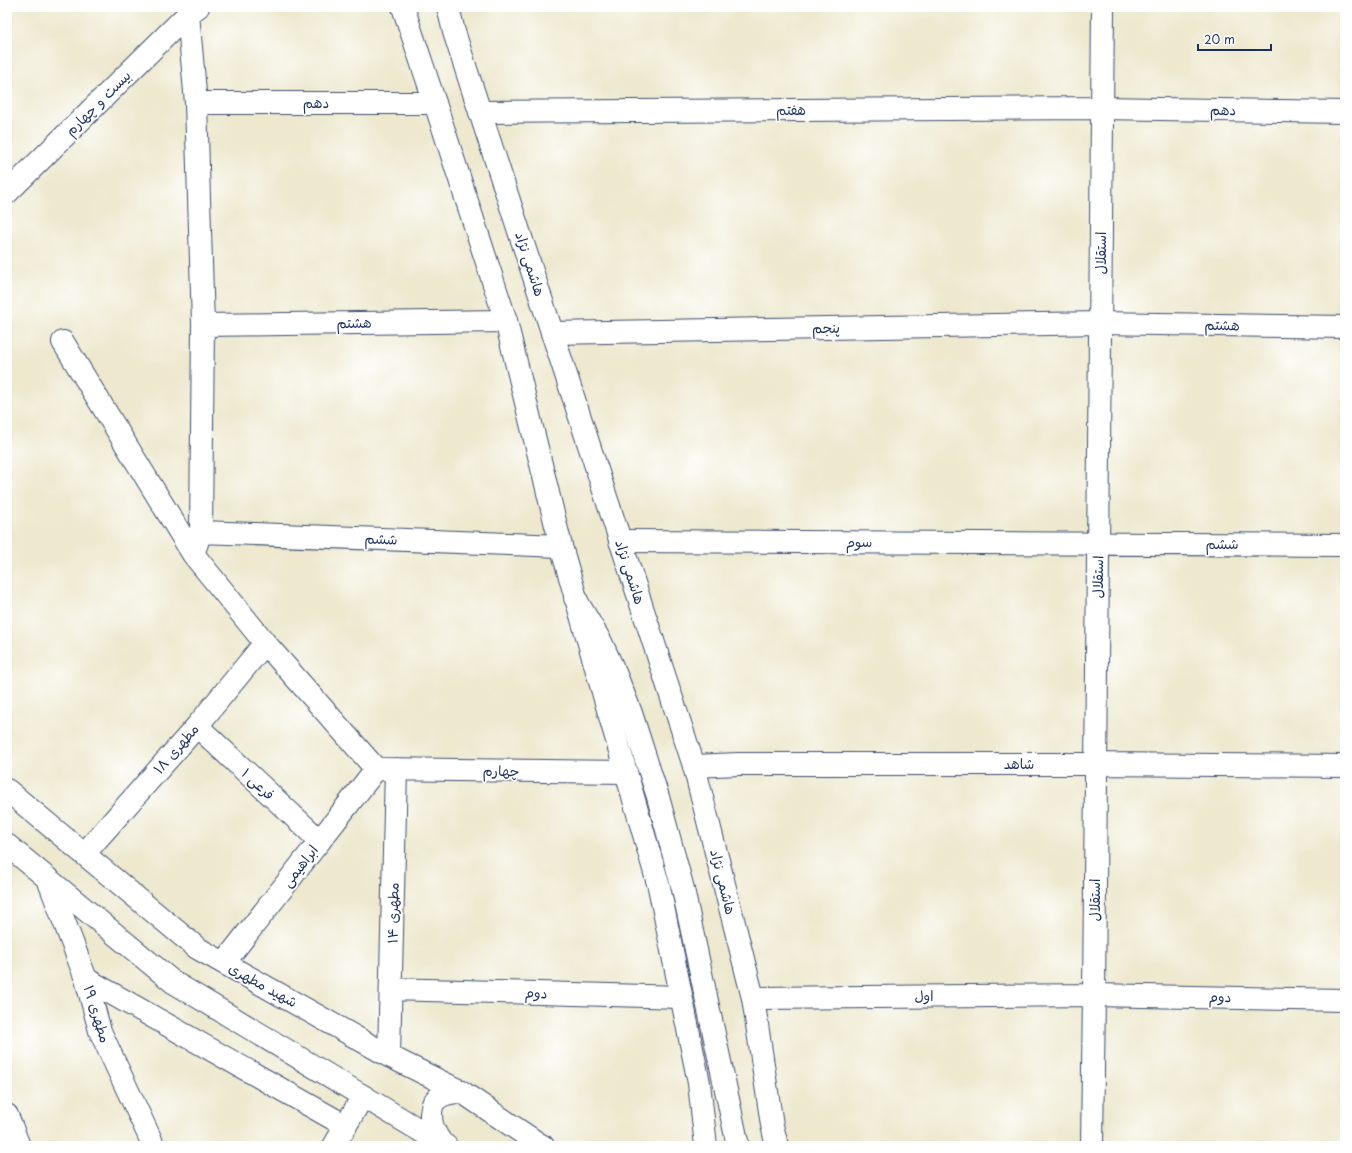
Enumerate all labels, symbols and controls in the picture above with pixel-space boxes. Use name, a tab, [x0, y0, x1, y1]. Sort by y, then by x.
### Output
scale bar	[1198, 26, 1271, 52]
text: 20 m	[1204, 30, 1235, 48]
street label: بیست و چهارم	[60, 65, 136, 141]
street label: دهم	[303, 92, 329, 114]
street label: هفتم	[776, 99, 806, 121]
street label: دهم	[1210, 99, 1236, 121]
street label: هاشمی نژاد	[510, 229, 551, 299]
street label: استقلال	[1090, 232, 1111, 274]
street label: هشتم	[336, 312, 372, 334]
street label: هشتم	[1204, 314, 1240, 336]
street label: پنجم	[812, 317, 840, 339]
street label: ششم	[364, 527, 398, 551]
street label: سوم	[846, 531, 872, 554]
street label: ششم	[1205, 533, 1239, 555]
street label: هاشمی نژاد	[610, 537, 651, 607]
street label: استقلال	[1087, 555, 1108, 599]
street label: مطهری ۱۸	[148, 719, 203, 778]
street label: شاهد	[1004, 753, 1034, 774]
street label: چهارم	[482, 760, 520, 782]
street label: فرعی ۱	[237, 763, 280, 804]
street label: ابراهیمی	[276, 840, 323, 891]
street label: هاشمی نژاد	[705, 847, 742, 917]
street label: استقلال	[1084, 879, 1105, 921]
street label: مطهری ۱۴	[381, 882, 404, 944]
street label: شهید مطهری	[225, 957, 302, 1012]
street label: مطهری ۱۹	[79, 982, 116, 1045]
street label: دوم	[524, 982, 548, 1004]
street label: اول	[914, 985, 934, 1006]
street label: دوم	[1208, 986, 1232, 1008]

